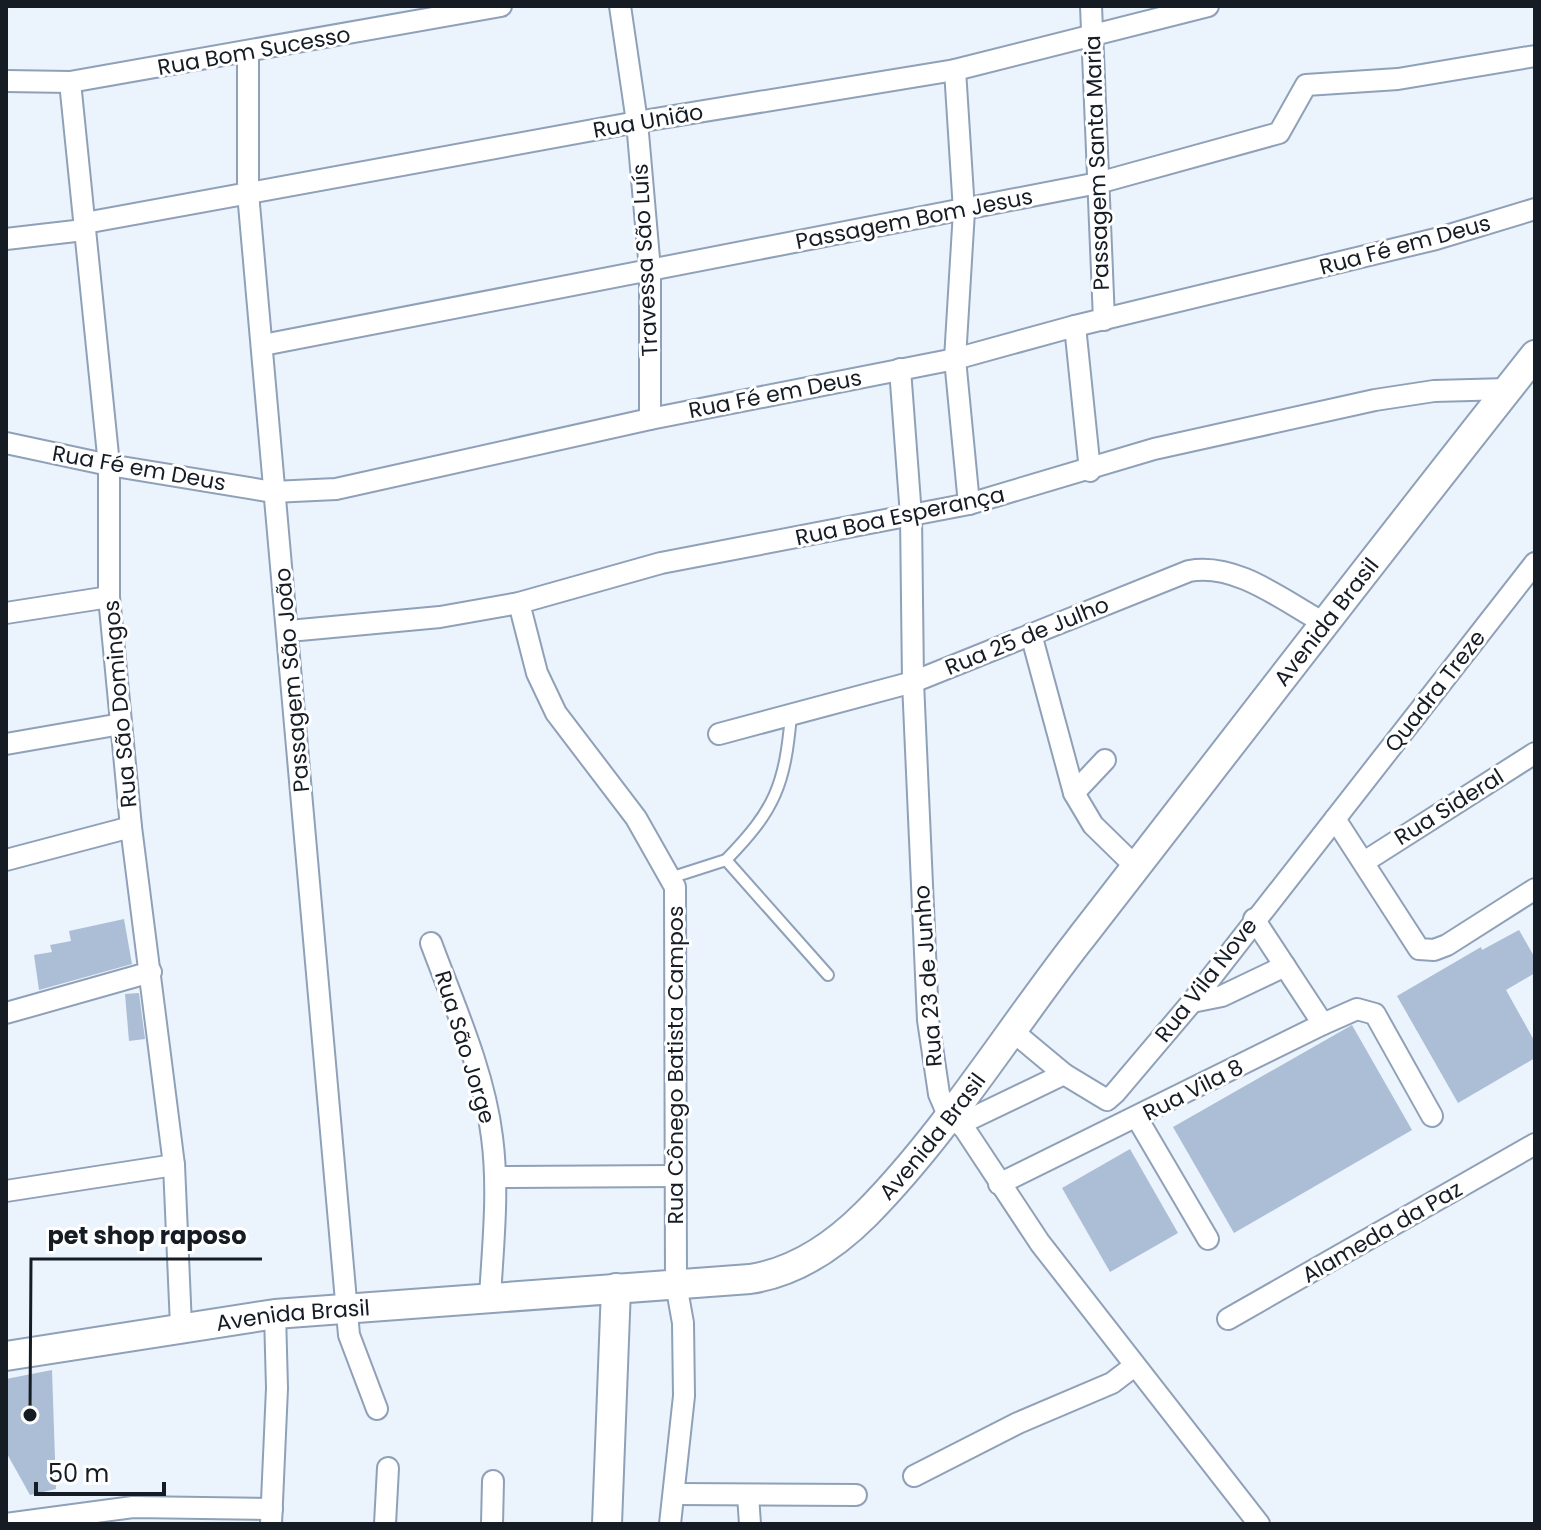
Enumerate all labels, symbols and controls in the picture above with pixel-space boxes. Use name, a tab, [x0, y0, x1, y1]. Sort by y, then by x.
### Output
street label: Rua Bom Sucesso	[155, 19, 353, 83]
street label: Passagem Santa Maria	[1077, 35, 1117, 291]
street label: Rua União	[590, 96, 706, 146]
street label: Travessa São Luís	[624, 163, 666, 357]
street label: Passagem Bom Jesus	[793, 181, 1035, 257]
street label: Rua Fé em Deus	[1316, 207, 1494, 283]
street label: Rua Fé em Deus	[686, 362, 864, 426]
street label: Rua Fé em Deus	[50, 437, 228, 499]
street label: Rua Boa Esperança	[793, 479, 1007, 553]
street label: Avenida Brasil	[1266, 551, 1386, 692]
street label: Passagem São João	[267, 567, 317, 793]
street label: Rua 25 de Julho	[940, 589, 1114, 683]
street label: Rua São Domingos	[95, 599, 145, 809]
street label: Quadra Treze	[1377, 623, 1493, 759]
street label: Rua Sideral	[1388, 761, 1510, 853]
street label: Rua 23 de Junho	[906, 884, 950, 1068]
street label: Rua Cônego Batista Campos	[660, 906, 691, 1224]
street label: Rua Vila Nove	[1148, 911, 1264, 1049]
street label: Rua São Jorge	[427, 967, 503, 1127]
street label: Rua Vila 8	[1138, 1052, 1248, 1128]
street label: Avenida Brasil	[872, 1066, 992, 1207]
street label: Alameda da Paz	[1296, 1174, 1468, 1290]
callout: pet shop raposo	[31, 1211, 262, 1259]
text: pet shop raposo	[48, 1219, 246, 1252]
street label: Avenida Brasil	[214, 1292, 371, 1339]
scale bar	[36, 1446, 164, 1496]
text: 50 m	[48, 1457, 109, 1490]

